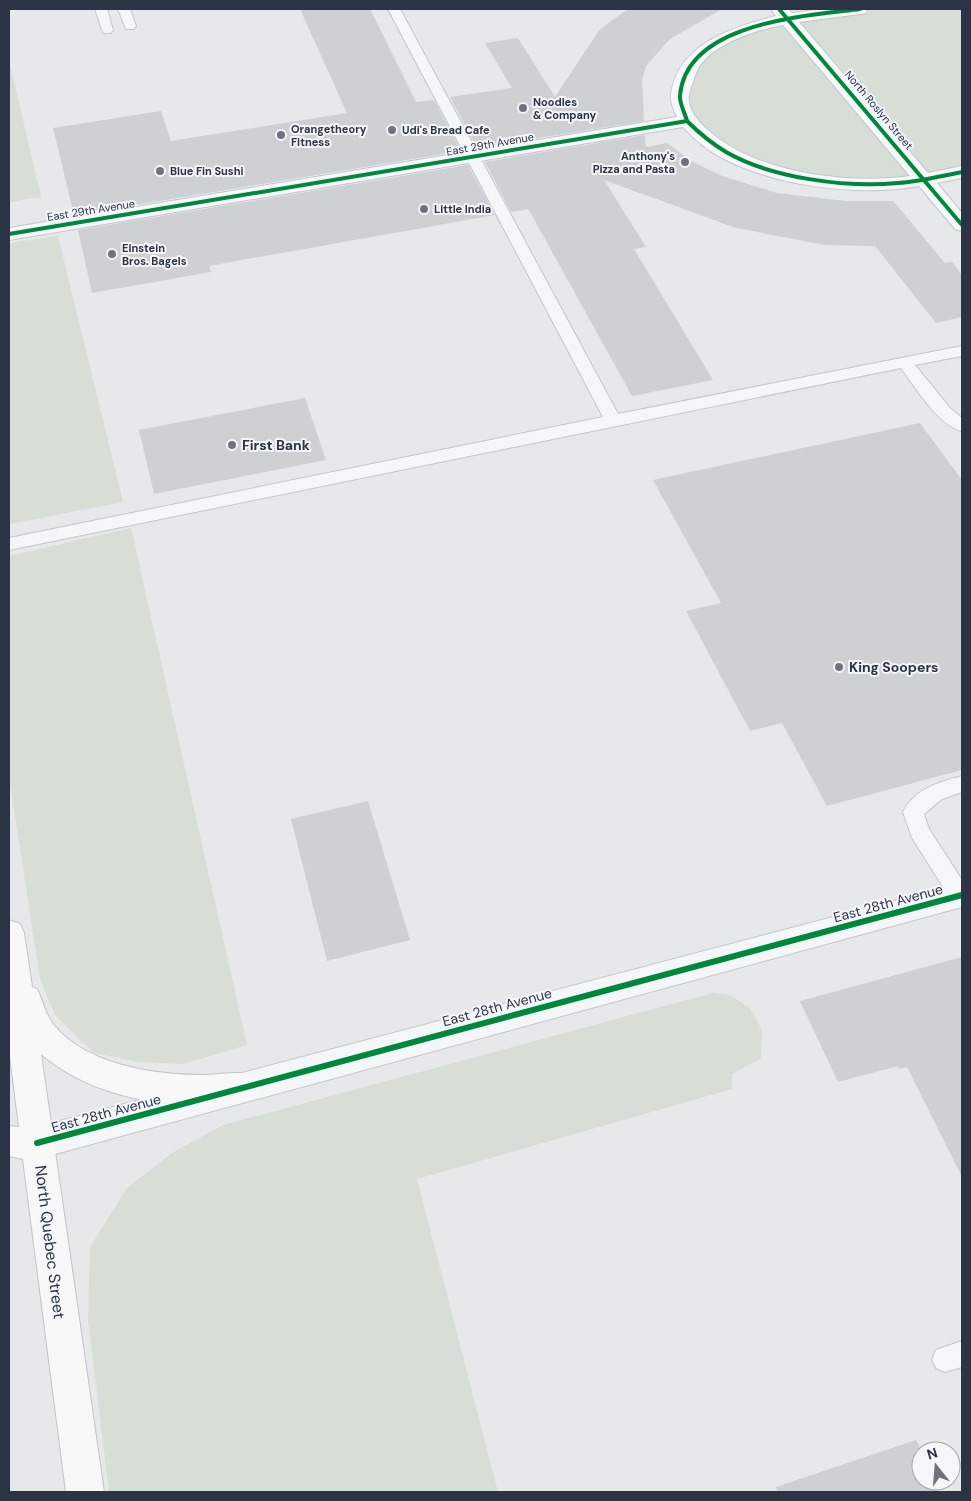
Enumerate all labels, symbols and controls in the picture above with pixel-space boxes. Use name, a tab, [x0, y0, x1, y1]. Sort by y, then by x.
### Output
street label: North Roslyn Street	[842, 68, 916, 152]
place label: Noodles & Company	[533, 95, 597, 122]
marker: Noodles & Company	[517, 102, 529, 114]
place label: Orangetheory Fitness	[291, 122, 367, 149]
place label: Udi's Bread Cafe	[402, 123, 490, 137]
marker: Udi's Bread Cafe	[386, 124, 398, 136]
marker: Orangetheory Fitness	[275, 129, 287, 141]
street label: East 29th Avenue	[445, 129, 535, 159]
place label: Anthony's Pizza and Pasta	[593, 149, 675, 176]
marker: Anthony's Pizza and Pasta	[679, 156, 691, 168]
place label: Blue Fin Sushi	[170, 164, 244, 178]
marker: Blue Fin Sushi	[154, 165, 166, 177]
street label: East 29th Avenue	[46, 196, 136, 224]
place label: Little India	[434, 202, 491, 216]
marker: Little India	[418, 203, 430, 215]
place label: Einstein Bros. Bagels	[122, 241, 187, 268]
marker: Einstein Bros. Bagels	[106, 248, 118, 260]
place label: First Bank	[242, 436, 310, 454]
marker: First Bank	[226, 439, 238, 451]
place label: King Soopers	[849, 658, 939, 676]
marker: King Soopers	[833, 661, 845, 673]
street label: East 28th Avenue	[831, 880, 945, 926]
street label: East 28th Avenue	[440, 984, 554, 1030]
street label: East 28th Avenue	[49, 1090, 163, 1136]
street label: North Quebec Street	[30, 1164, 70, 1320]
north arrow	[911, 1441, 961, 1491]
text: N	[925, 1443, 940, 1464]

